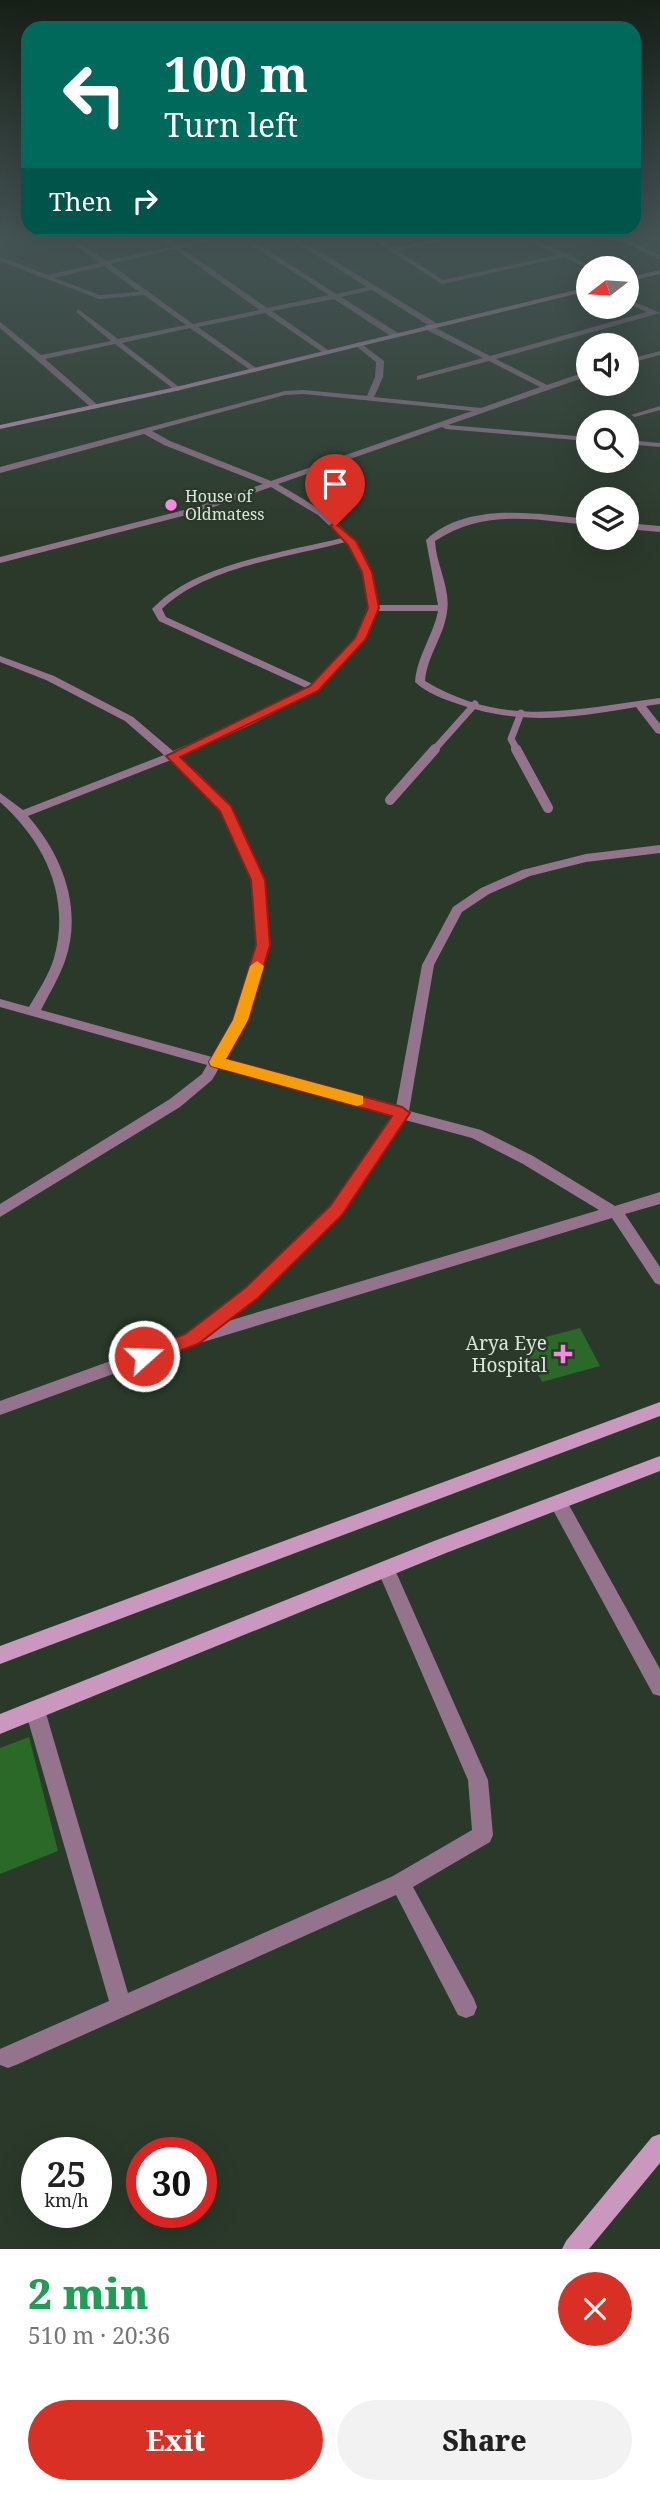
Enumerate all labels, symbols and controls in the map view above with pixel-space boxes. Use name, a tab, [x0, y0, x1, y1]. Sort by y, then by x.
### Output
text: 100 m	[164, 40, 308, 106]
icon: left	[49, 49, 140, 140]
text: Turn left	[164, 103, 298, 146]
icon: right	[126, 182, 164, 220]
text: Then	[49, 183, 112, 219]
north arrow	[576, 256, 639, 318]
map controls	[576, 256, 639, 550]
button: sound	[576, 333, 639, 396]
button: search	[576, 410, 639, 473]
pin	[305, 454, 365, 526]
icon: arrive	[316, 465, 354, 503]
place label: House of Oldmatess	[185, 485, 264, 525]
button: layers	[576, 487, 639, 550]
marker: House of Oldmatess	[163, 497, 179, 513]
position arrow	[107, 1319, 181, 1393]
place label: Arya Eye Hospital	[466, 1330, 547, 1378]
marker: Arya Eye Hospital	[553, 1344, 573, 1364]
speed limit sign: 30	[126, 2137, 217, 2228]
text: 25	[47, 2150, 86, 2197]
text: km/h	[44, 2188, 89, 2212]
text: 2 min	[28, 2264, 149, 2321]
button: close	[558, 2272, 632, 2346]
text: 510 m · 20:36	[28, 2319, 170, 2351]
button: Exit	[28, 2400, 323, 2480]
button: Share	[337, 2400, 632, 2480]

